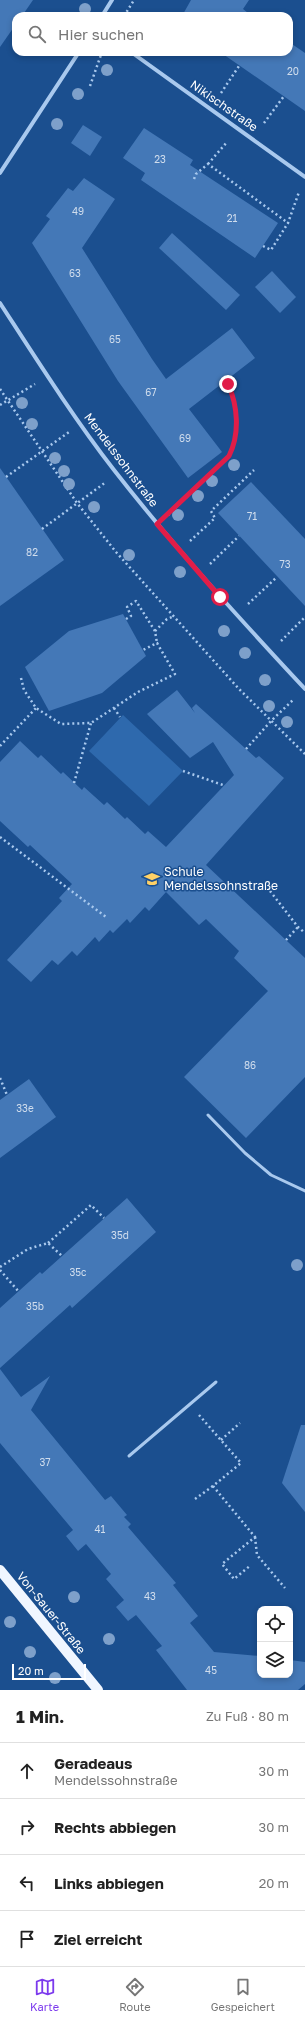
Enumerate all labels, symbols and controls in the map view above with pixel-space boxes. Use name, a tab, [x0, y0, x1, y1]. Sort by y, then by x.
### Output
search box	[12, 12, 293, 56]
icon: search	[26, 23, 48, 45]
text: Hier suchen	[58, 25, 144, 43]
house number: 20	[287, 65, 299, 77]
street label: Nikischstraße	[188, 77, 261, 134]
house number: 23	[154, 153, 166, 165]
house number: 49	[72, 205, 84, 217]
house number: 21	[227, 212, 237, 224]
house number: 63	[69, 267, 81, 279]
house number: 65	[109, 333, 121, 345]
route end	[219, 375, 237, 393]
house number: 67	[145, 386, 157, 398]
street label: Mendelssohnstraße	[81, 410, 162, 510]
house number: 69	[179, 432, 191, 444]
house number: 71	[247, 510, 257, 522]
house number: 82	[26, 546, 38, 558]
house number: 73	[279, 558, 291, 570]
route start	[211, 588, 229, 606]
place label: Schule Mendelssohnstraße	[164, 864, 278, 893]
school or university icon: Schule Mendelssohnstraße	[143, 870, 161, 888]
house number: 86	[244, 1059, 256, 1071]
house number: 33e	[16, 1102, 34, 1114]
house number: 35d	[111, 1229, 129, 1241]
house number: 35c	[69, 1266, 87, 1278]
house number: 35b	[26, 1300, 44, 1312]
house number: 37	[39, 1456, 51, 1468]
house number: 41	[95, 1523, 106, 1535]
street label: Von-Sauer-Straße	[14, 1569, 89, 1657]
house number: 43	[144, 1590, 156, 1602]
map controls	[257, 1606, 293, 1678]
button: locate	[257, 1606, 293, 1642]
button: layers	[257, 1642, 293, 1678]
scale bar	[12, 1662, 86, 1681]
text: 20 m	[18, 1664, 44, 1677]
house number: 45	[205, 1664, 217, 1676]
text: 1 Min.	[16, 1706, 65, 1727]
text: Zu Fuß · 80 m	[206, 1708, 289, 1724]
text: Geradeaus	[54, 1754, 132, 1772]
icon: ahead	[16, 1760, 38, 1782]
text: 30 m	[259, 1763, 289, 1779]
text: Mendelssohnstraße	[54, 1772, 177, 1788]
icon: right	[16, 1816, 38, 1838]
text: Rechts abbiegen	[54, 1818, 176, 1836]
text: 30 m	[259, 1819, 289, 1835]
icon: left	[16, 1872, 38, 1894]
text: Links abbiegen	[54, 1874, 164, 1892]
text: 20 m	[259, 1875, 289, 1891]
icon: arrive	[16, 1928, 38, 1950]
text: Ziel erreicht	[54, 1930, 142, 1948]
tab: Karte	[30, 1976, 59, 2013]
tab: Route	[119, 1976, 151, 2013]
tab: Gespeichert	[211, 1976, 275, 2013]

